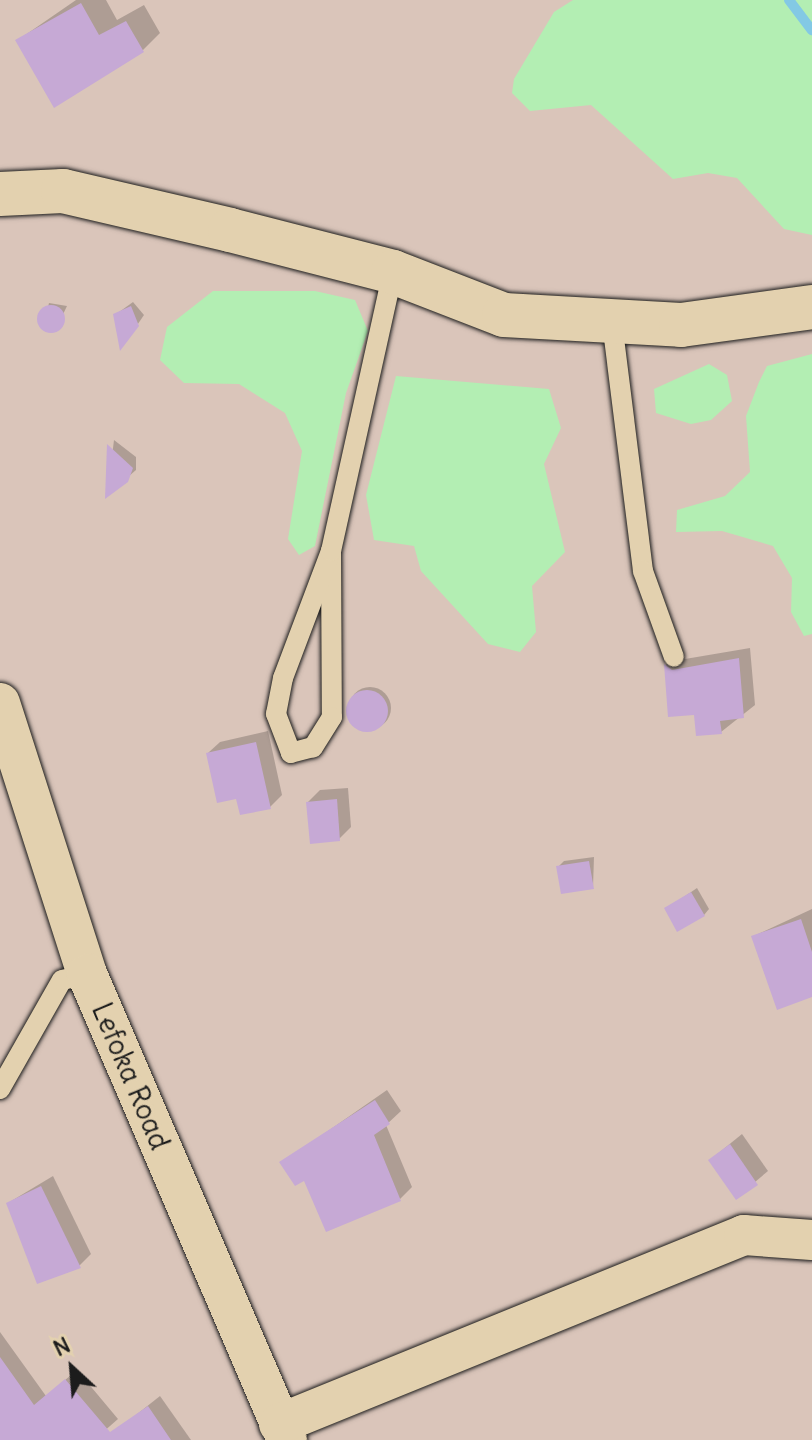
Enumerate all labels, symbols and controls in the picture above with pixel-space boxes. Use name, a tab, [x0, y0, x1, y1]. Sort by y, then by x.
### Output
street label: Lefoka Road	[85, 997, 177, 1155]
north arrow	[32, 1328, 112, 1408]
text: N	[49, 1331, 74, 1362]

